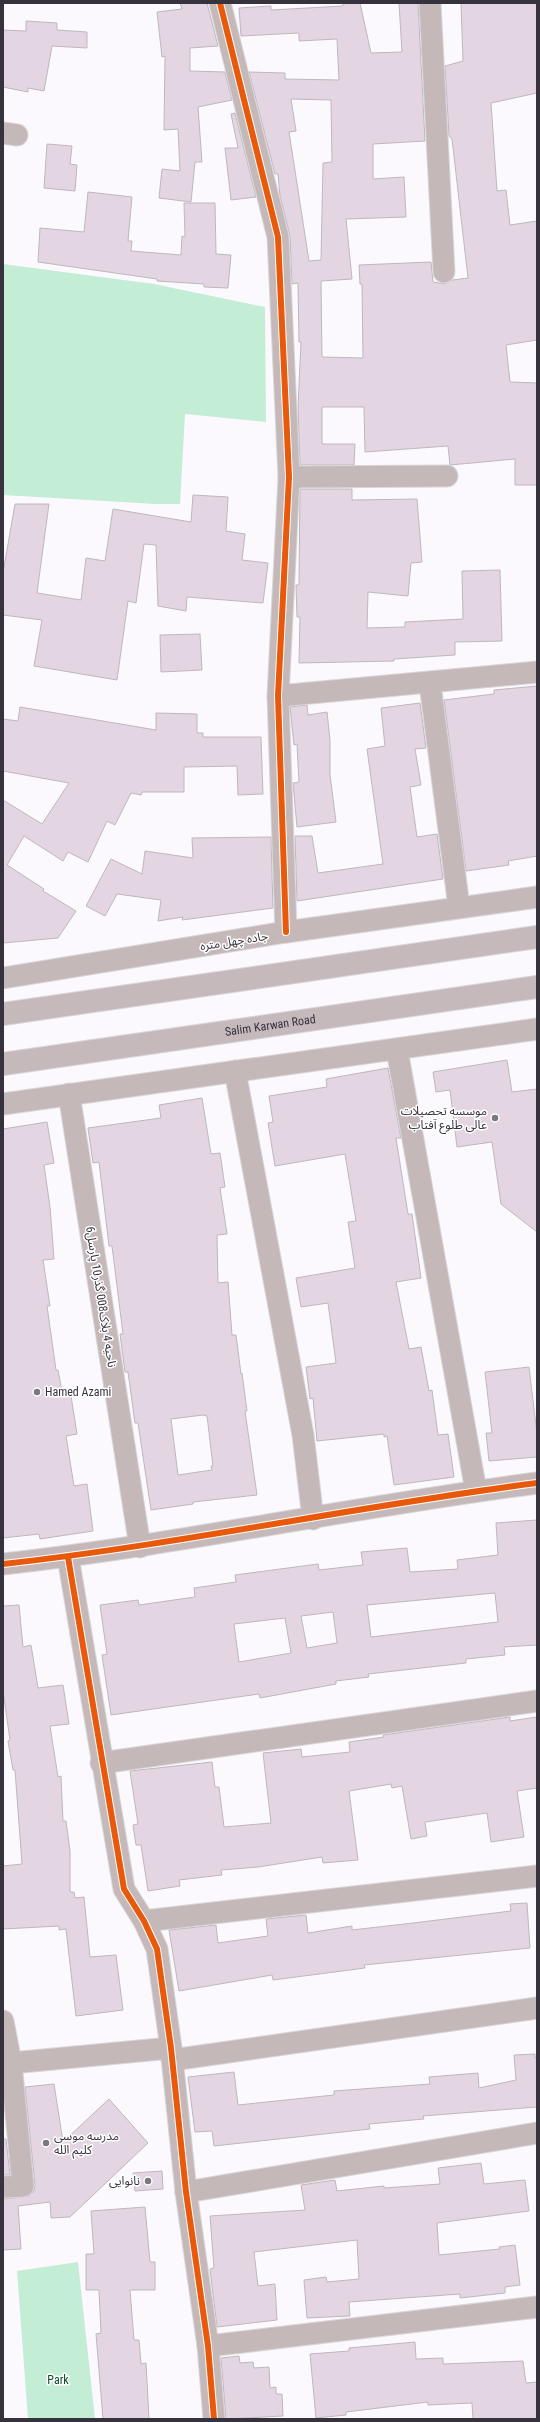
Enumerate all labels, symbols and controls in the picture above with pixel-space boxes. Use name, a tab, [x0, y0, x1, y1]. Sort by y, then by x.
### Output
street label: جاده چهل متره	[199, 929, 269, 954]
street label: Salim Karwan Road	[224, 1012, 317, 1039]
place label: موسسه تحصیلات عالی طلوع آفتاب	[401, 1104, 487, 1134]
marker: موسسه تحصیلات عالی طلوع آفتاب	[490, 1113, 500, 1123]
street label: ناحیه 4 بلاک008 گذر10 پارسل6	[82, 1225, 119, 1369]
place label: Hamed Azami	[45, 1385, 111, 1399]
marker: Hamed Azami	[32, 1387, 42, 1397]
place label: مدرسه موسی کلیم الله	[54, 2129, 119, 2159]
marker: مدرسه موسی کلیم الله	[41, 2138, 51, 2148]
place label: نانوایی	[109, 2174, 140, 2188]
marker: نانوایی	[143, 2176, 153, 2186]
park label: Park	[47, 2373, 69, 2387]

